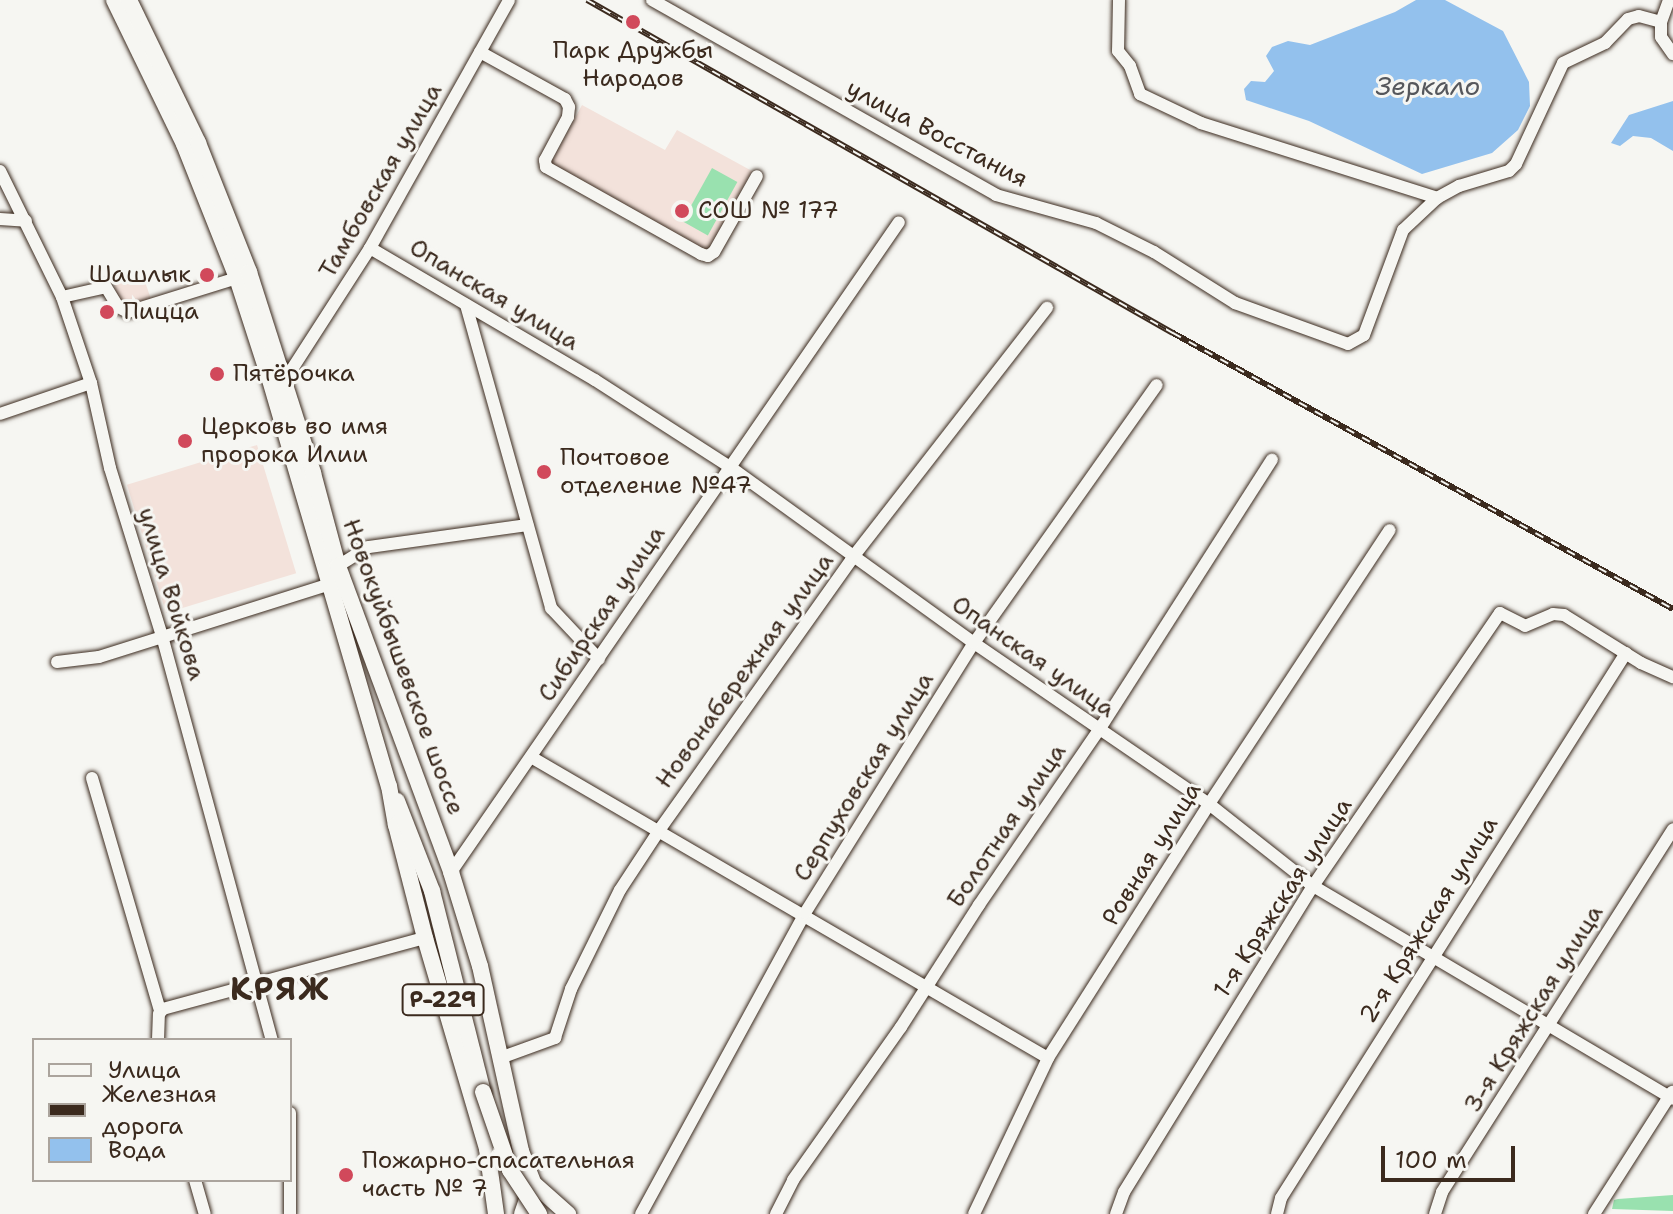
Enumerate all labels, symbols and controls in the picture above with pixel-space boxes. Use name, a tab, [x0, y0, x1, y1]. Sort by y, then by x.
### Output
marker: Парк Дружбы Народов	[622, 11, 644, 33]
place label: Парк Дружбы Народов	[553, 37, 713, 93]
water label: Зеркало	[1376, 70, 1480, 102]
street label: улица Восстания	[841, 74, 1033, 194]
street label: Тамбовская улица	[314, 79, 448, 283]
place label: СОШ № 177	[698, 197, 839, 225]
marker: СОШ № 177	[673, 202, 691, 220]
street label: Опанская улица	[404, 233, 584, 357]
place label: Шашлык	[89, 261, 191, 289]
marker: Шашлык	[198, 266, 216, 284]
place label: Пицца	[123, 298, 199, 326]
marker: Пицца	[98, 303, 116, 321]
place label: Пятёрочка	[233, 360, 355, 388]
marker: Пятёрочка	[208, 365, 226, 383]
place label: Церковь во имя пророка Илии	[201, 413, 388, 469]
marker: Церковь во имя пророка Илии	[176, 432, 194, 450]
place label: Почтовое отделение №47	[560, 444, 752, 500]
marker: Почтовое отделение №47	[535, 463, 553, 481]
street label: улица Войкова	[131, 504, 211, 684]
street label: Новокуйбышевское шоссе	[336, 515, 470, 819]
street label: Сибирская улица	[532, 521, 672, 707]
street label: Новонабережная улица	[650, 548, 840, 794]
street label: Опанская улица	[946, 590, 1120, 724]
street label: Серпуховская улица	[788, 667, 940, 887]
street label: Болотная улица	[941, 738, 1073, 914]
street label: Ровная улица	[1096, 777, 1208, 931]
street label: 1-я Кряжская улица	[1208, 793, 1358, 1003]
street label: 2-я Кряжская улица	[1354, 811, 1504, 1029]
street label: 3-я Кряжская улица	[1458, 900, 1610, 1118]
district label: КРЯЖ	[230, 970, 330, 1008]
road number: Р-229	[401, 982, 485, 1018]
legend	[32, 1038, 292, 1182]
text: Улица	[108, 1054, 181, 1086]
text: Железная дорога	[102, 1078, 217, 1142]
scale bar	[1385, 1130, 1519, 1180]
text: Вода	[108, 1134, 166, 1166]
text: 100 m	[1395, 1144, 1467, 1176]
place label: Пожарно-спасательная часть № 7	[362, 1147, 635, 1203]
marker: Пожарно-спасательная часть № 7	[337, 1166, 355, 1184]

